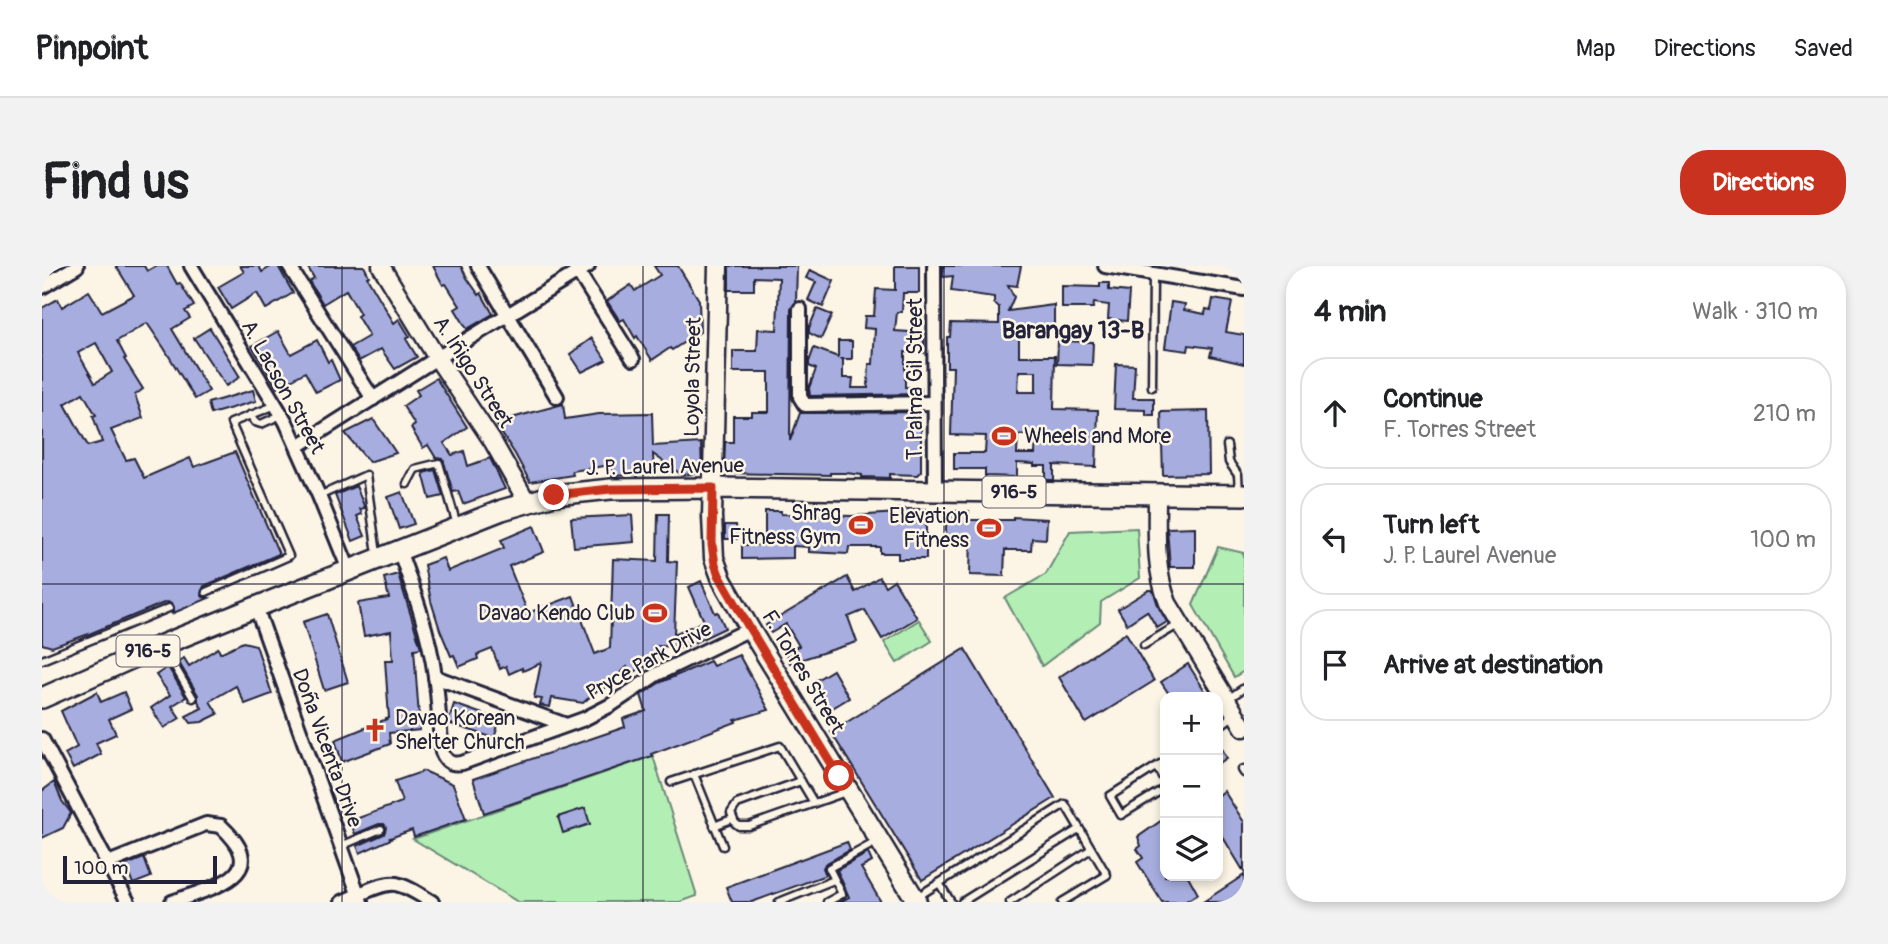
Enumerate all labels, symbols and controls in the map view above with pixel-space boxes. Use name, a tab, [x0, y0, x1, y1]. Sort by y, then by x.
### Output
text: Pinpoint	[35, 28, 148, 69]
text: Map	[1576, 34, 1616, 63]
text: Directions	[1654, 34, 1755, 63]
text: Saved	[1793, 34, 1853, 63]
button: Directions	[1680, 150, 1846, 215]
text: Find us	[42, 152, 189, 213]
text: 4 min	[1314, 293, 1387, 330]
street label: T. Palma Gil Street	[902, 297, 929, 460]
text: Walk · 310 m	[1692, 297, 1818, 326]
street label: A. Iñigo Street	[427, 311, 519, 433]
street label: A. Lacson Street	[235, 315, 331, 459]
street label: Loyola Street	[678, 316, 708, 437]
district label: Barangay 13-B	[1002, 316, 1144, 345]
text: Continue	[1383, 383, 1483, 415]
icon: ahead	[1316, 394, 1354, 432]
text: 210 m	[1753, 399, 1816, 428]
text: F. Torres Street	[1383, 415, 1536, 444]
sports icon: Wheels and More	[990, 422, 1018, 450]
place label: Wheels and More	[1024, 423, 1172, 450]
street label: J. P. Laurel Avenue	[586, 452, 745, 482]
road number: 916-5	[982, 476, 1046, 508]
route end	[538, 479, 569, 510]
place label: Shrag Fitness Gym	[729, 500, 841, 551]
place label: Elevation Fitness	[889, 503, 970, 554]
text: Turn left	[1383, 509, 1479, 541]
sports icon: Shrag Fitness Gym	[847, 511, 875, 539]
sports icon: Elevation Fitness	[975, 514, 1003, 542]
icon: left	[1316, 520, 1354, 558]
text: 100 m	[1750, 525, 1816, 554]
text: J. P. Laurel Avenue	[1383, 541, 1556, 570]
sports icon: Davao Kendo Club	[641, 599, 669, 627]
place label: Davao Kendo Club	[478, 600, 635, 627]
street label: F. Torres Street	[755, 605, 851, 739]
street label: Pryce Park Drive	[581, 615, 717, 707]
road number: 916-5	[116, 636, 180, 666]
icon: arrive	[1316, 646, 1354, 684]
text: Arrive at destination	[1383, 649, 1603, 681]
street label: Doña Vicenta Drive	[286, 665, 368, 832]
map controls	[1160, 692, 1223, 881]
button: +	[1160, 692, 1223, 755]
place label: Davao Korean Shelter Church	[395, 705, 525, 756]
church icon: Davao Korean Shelter Church	[361, 716, 389, 744]
button: −	[1160, 755, 1223, 818]
route start	[823, 760, 854, 791]
button: layers	[1160, 818, 1223, 881]
scale bar	[63, 853, 217, 885]
text: 100 m	[74, 856, 128, 880]

